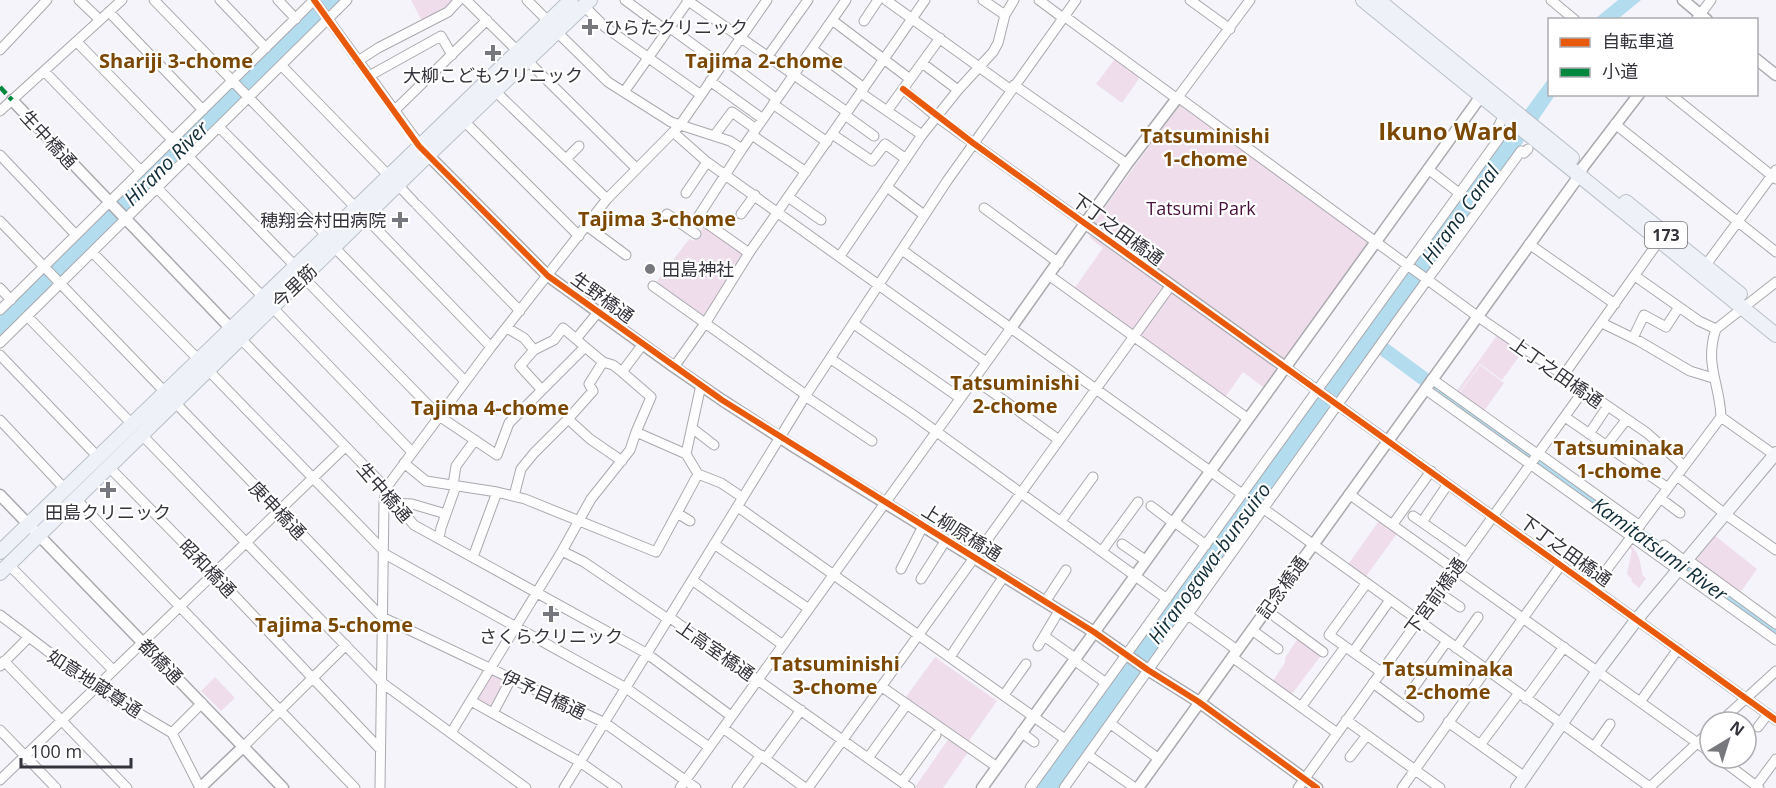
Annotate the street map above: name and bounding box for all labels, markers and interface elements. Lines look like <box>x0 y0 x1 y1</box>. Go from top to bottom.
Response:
place label: ひらたクリニック <box>604 15 748 39</box>
marker: ひらたクリニック <box>581 18 599 36</box>
legend <box>1548 18 1758 96</box>
text: 自転車道 <box>1602 29 1674 53</box>
marker: 大柳こどもクリニック <box>484 44 502 62</box>
district label: Shariji 3-chome <box>99 47 253 74</box>
district label: Tajima 2-chome <box>685 47 843 74</box>
text: 小道 <box>1602 59 1638 83</box>
place label: 大柳こどもクリニック <box>403 63 583 87</box>
street label: 生中橋通 <box>16 104 82 174</box>
water label: Hirano River <box>118 114 215 211</box>
district label: Ikuno Ward <box>1378 114 1518 147</box>
district label: Tatsuminishi 1-chome <box>1140 122 1270 172</box>
water label: Hirano Canal <box>1415 158 1506 269</box>
street label: 下丁之田橋通 <box>1067 188 1169 270</box>
park label: Tatsumi Park <box>1146 196 1256 220</box>
district label: Tajima 3-chome <box>578 205 736 232</box>
place label: 穂翔会村田病院 <box>260 208 386 232</box>
marker: 穂翔会村田病院 <box>391 211 409 229</box>
road number: 173 <box>1645 222 1687 248</box>
place label: 田島神社 <box>662 257 734 281</box>
street label: 今里筋 <box>266 259 322 313</box>
marker: 田島神社 <box>643 262 657 276</box>
street label: 生野橋通 <box>567 266 639 328</box>
street label: 上丁之田橋通 <box>1506 331 1608 413</box>
district label: Tatsuminishi 2-chome <box>950 369 1080 419</box>
district label: Tajima 4-chome <box>411 394 569 421</box>
district label: Tatsuminaka 1-chome <box>1554 434 1684 484</box>
street label: 生中橋通 <box>352 457 418 527</box>
street label: 庚申橋通 <box>244 476 312 544</box>
water label: Hiranogawa-bunsuiro <box>1141 477 1277 649</box>
marker: 田島クリニック <box>99 481 117 499</box>
water label: Kamitatsumi River <box>1587 491 1734 608</box>
street label: 上柳原橋通 <box>917 498 1007 566</box>
place label: 田島クリニック <box>45 500 171 524</box>
street label: 下丁之田橋通 <box>1515 509 1617 591</box>
street label: 昭和橋通 <box>174 534 242 602</box>
street label: 記念橋通 <box>1251 551 1313 623</box>
street label: 下宮前橋通 <box>1399 553 1471 639</box>
marker: さくらクリニック <box>542 605 560 623</box>
district label: Tajima 5-chome <box>255 611 413 638</box>
street label: 上高室橋通 <box>672 614 760 686</box>
place label: さくらクリニック <box>479 624 623 648</box>
street label: 都橋通 <box>134 633 188 689</box>
street label: 如意地蔵尊通 <box>43 644 147 722</box>
district label: Tatsuminishi 3-chome <box>770 650 900 700</box>
district label: Tatsuminaka 2-chome <box>1383 655 1513 705</box>
street label: 伊予目橋通 <box>498 664 590 724</box>
north arrow <box>1698 710 1758 770</box>
text: N <box>1725 716 1749 741</box>
scale bar <box>21 731 130 769</box>
text: 100 m <box>30 739 82 763</box>

